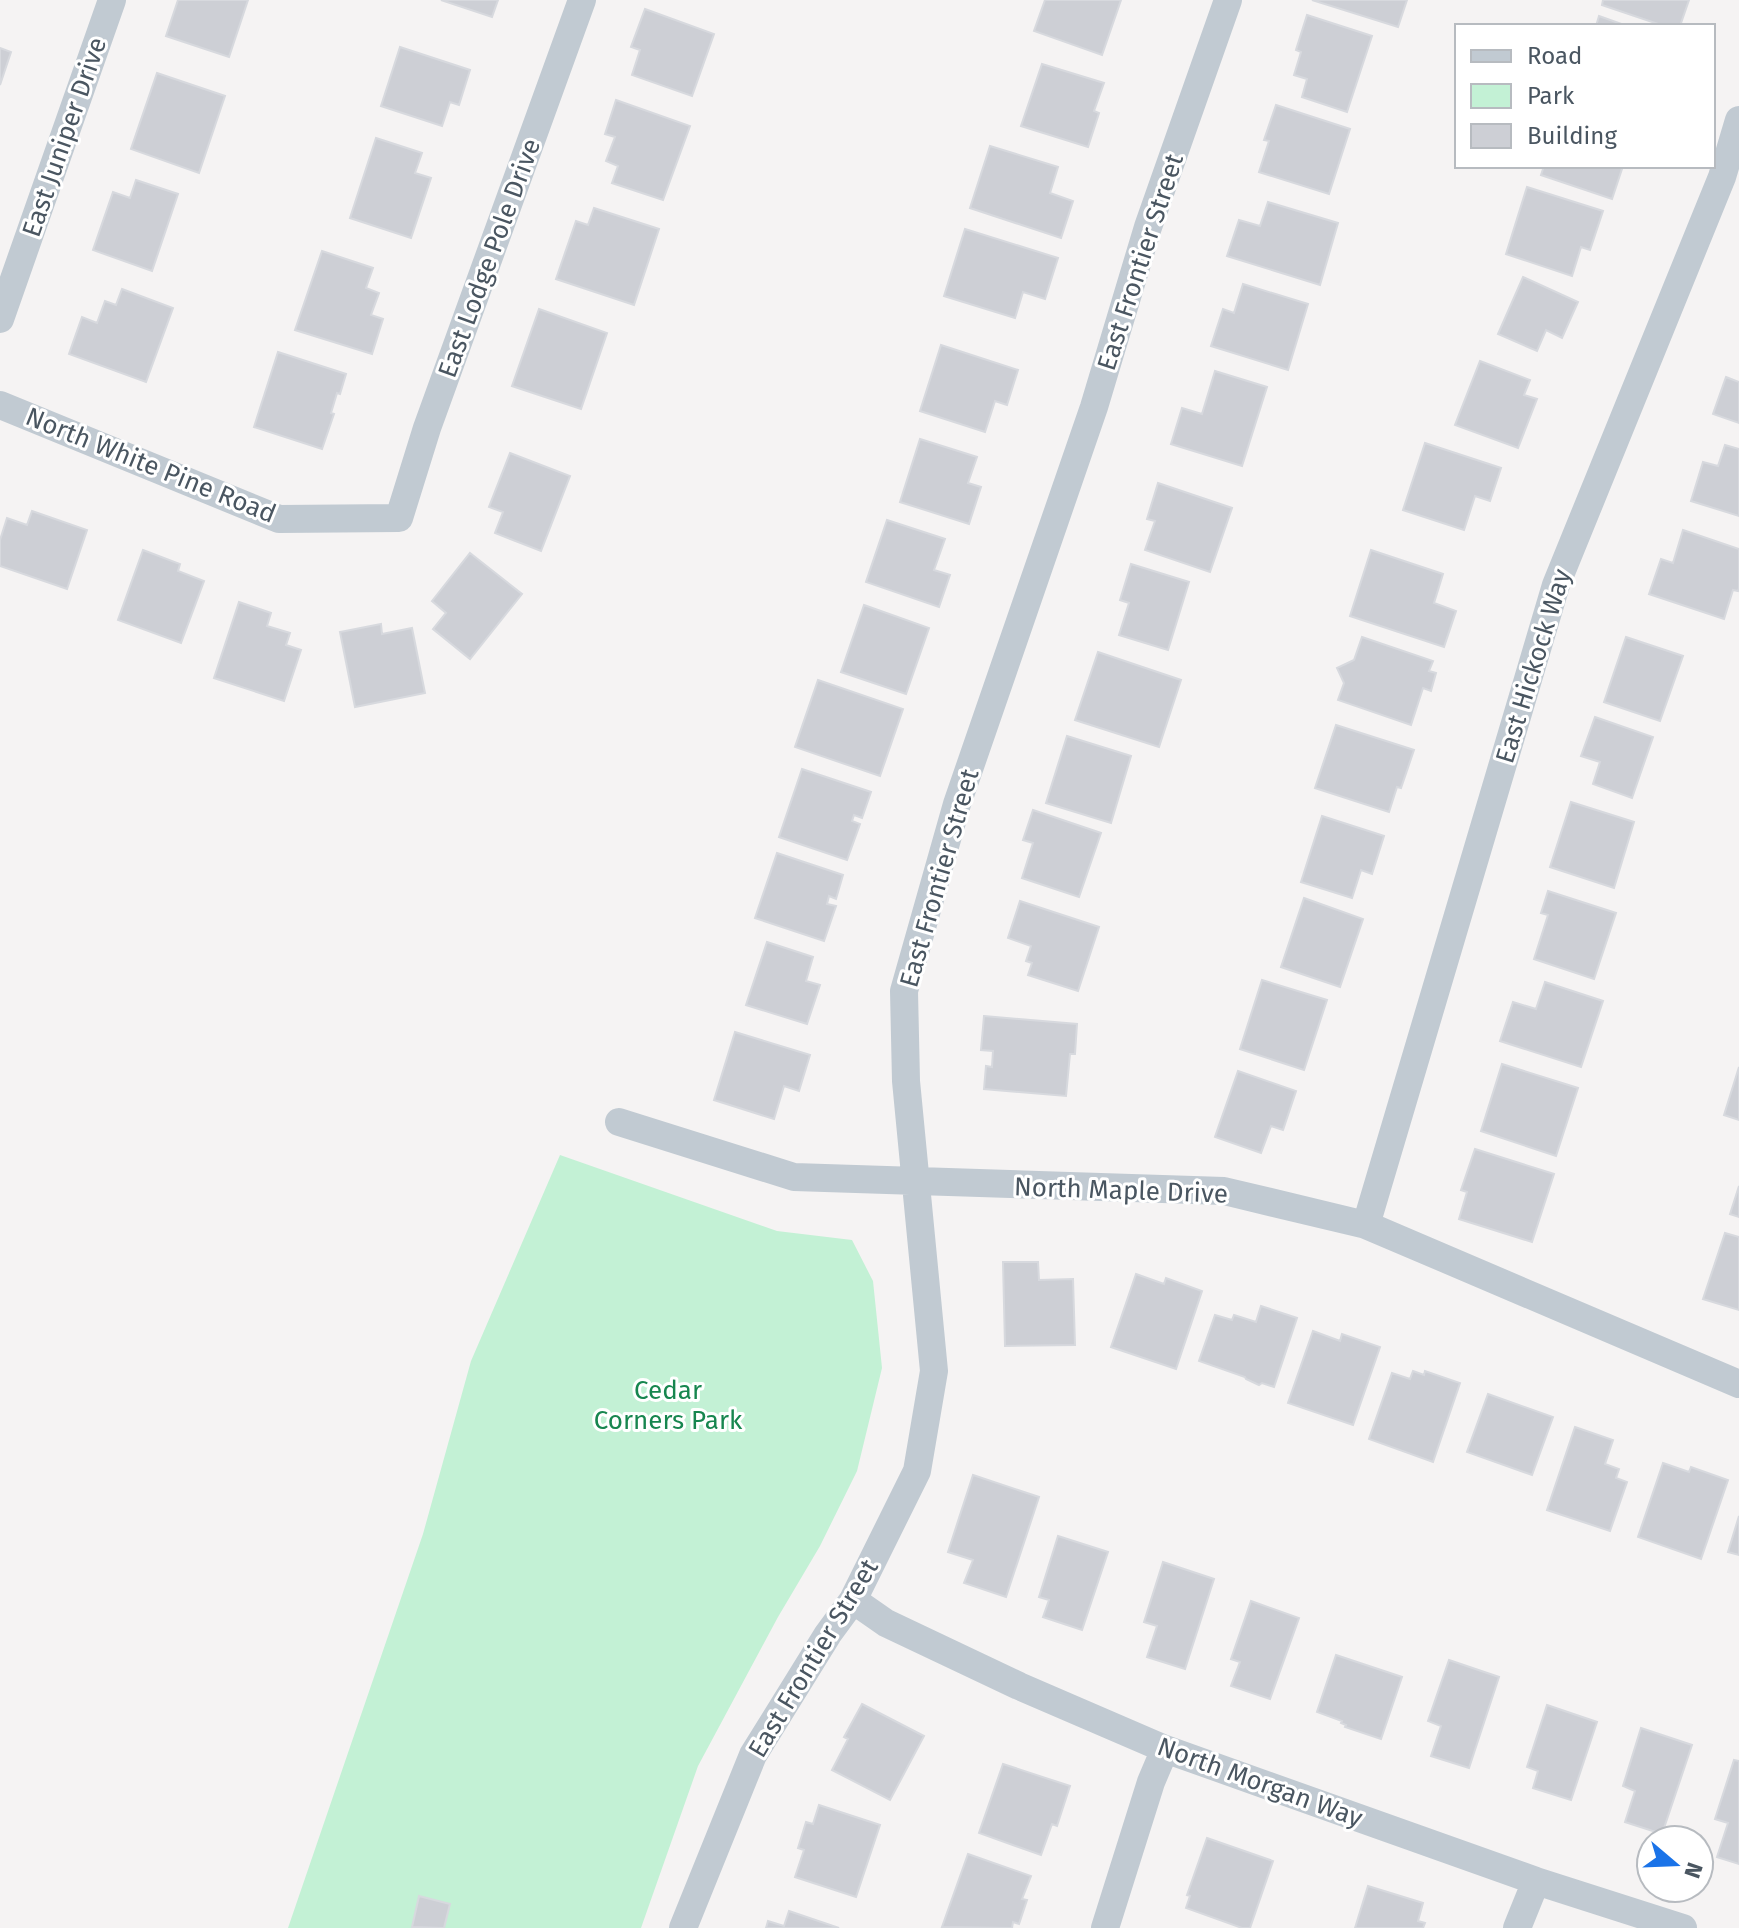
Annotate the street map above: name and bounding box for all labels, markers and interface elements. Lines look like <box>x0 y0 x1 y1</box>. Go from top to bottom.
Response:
legend <box>1455 24 1715 168</box>
street label: East Juniper Drive <box>16 33 113 241</box>
text: Road <box>1527 42 1582 70</box>
text: Park <box>1527 82 1575 110</box>
text: Building <box>1527 122 1617 150</box>
street label: East Lodge Pole Drive <box>432 134 547 382</box>
street label: East Frontier Street <box>1091 149 1190 374</box>
street label: North White Pine Road <box>21 401 281 530</box>
street label: East Hickock Way <box>1489 565 1578 767</box>
street label: East Frontier Street <box>893 765 986 991</box>
street label: North Maple Drive <box>1014 1171 1228 1210</box>
park label: Cedar Corners Park <box>594 1375 743 1436</box>
street label: East Frontier Street <box>742 1553 885 1763</box>
street label: North Morgan Way <box>1153 1731 1367 1834</box>
north arrow <box>1635 1824 1715 1904</box>
text: N <box>1678 1859 1709 1882</box>

